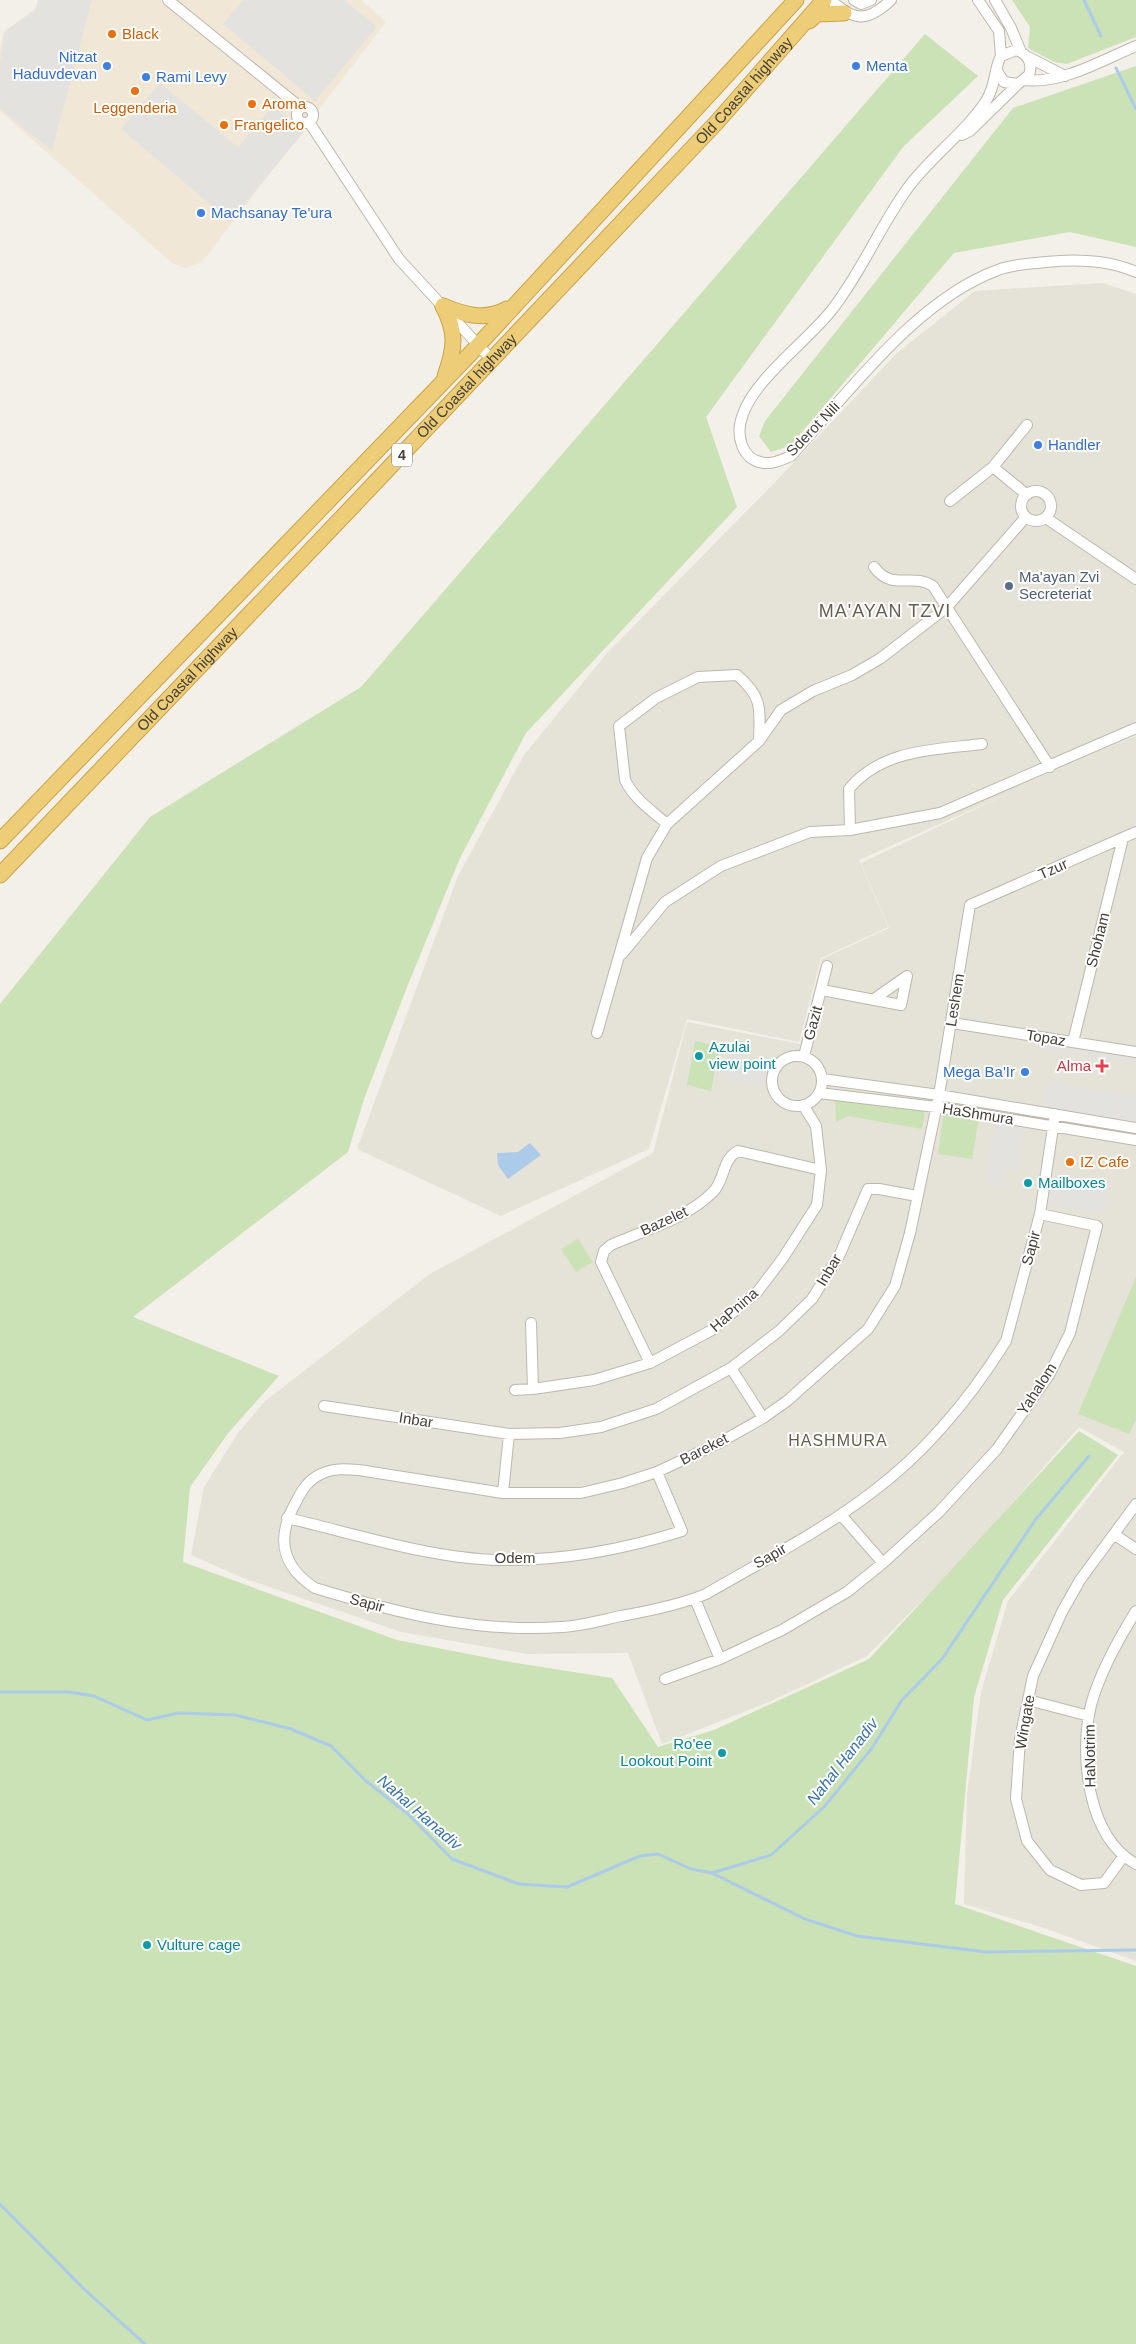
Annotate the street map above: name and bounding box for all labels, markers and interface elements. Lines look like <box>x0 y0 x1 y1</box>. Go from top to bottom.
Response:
place label: Black <box>122 25 159 42</box>
marker: Black <box>106 28 118 40</box>
street label: Old Coastal highway <box>691 33 796 148</box>
place label: Nitzat Haduvdevan <box>13 48 98 82</box>
place label: Menta <box>866 57 908 74</box>
marker: Nitzat Haduvdevan <box>101 60 113 72</box>
marker: Menta <box>850 60 862 72</box>
place label: Rami Levy <box>156 68 227 85</box>
marker: Rami Levy <box>140 71 152 83</box>
marker: Leggenderia <box>129 85 141 97</box>
place label: Aroma <box>262 95 307 112</box>
marker: Aroma <box>246 98 258 110</box>
place label: Leggenderia <box>93 99 177 116</box>
place label: Frangelico <box>234 116 304 133</box>
marker: Frangelico <box>218 119 230 131</box>
place label: Machsanay Te'ura <box>211 204 333 221</box>
marker: Machsanay Te'ura <box>195 207 207 219</box>
street label: Old Coastal highway <box>413 329 520 441</box>
street label: Sderot Nili <box>782 398 843 459</box>
place label: Handler <box>1048 436 1101 453</box>
marker: Handler <box>1032 439 1044 451</box>
road number: 4 <box>392 444 412 466</box>
place label: Ma'ayan Zvi Secreteriat <box>1019 568 1099 602</box>
marker: Ma'ayan Zvi Secreteriat <box>1003 580 1015 592</box>
district label: MA'AYAN TZVI <box>819 601 951 621</box>
street label: Old Coastal highway <box>133 623 241 734</box>
street label: Tzur <box>1036 855 1070 882</box>
street label: Shoham <box>1083 911 1113 969</box>
street label: Leshem <box>942 972 967 1028</box>
street label: Gazit <box>800 1003 825 1042</box>
street label: Topaz <box>1025 1026 1067 1049</box>
place label: Azulai view point <box>709 1038 777 1072</box>
marker: Azulai view point <box>693 1050 705 1062</box>
place label: Alma <box>1057 1057 1092 1074</box>
marker: Alma <box>1095 1059 1109 1073</box>
place label: Mega Ba'Ir <box>943 1063 1015 1080</box>
marker: Mega Ba'Ir <box>1019 1066 1031 1078</box>
street label: HaShmura <box>941 1100 1015 1128</box>
place label: IZ Cafe <box>1080 1153 1129 1170</box>
marker: IZ Cafe <box>1064 1156 1076 1168</box>
place label: Mailboxes <box>1038 1174 1106 1191</box>
marker: Mailboxes <box>1022 1177 1034 1189</box>
street label: Bazelet <box>638 1202 691 1239</box>
street label: Sapir <box>1018 1229 1043 1267</box>
street label: Inbar <box>812 1251 845 1289</box>
street label: HaPnina <box>706 1284 761 1335</box>
street label: Yahalom <box>1014 1360 1060 1418</box>
street label: Inbar <box>398 1408 434 1431</box>
street label: Bareket <box>677 1429 731 1468</box>
district label: HASHMURA <box>788 1432 888 1449</box>
street label: Sapir <box>750 1539 789 1572</box>
street label: Odem <box>495 1549 535 1566</box>
street label: Sapir <box>348 1590 386 1615</box>
street label: Wingate <box>1011 1693 1038 1750</box>
water label: Nahal Hanadiv <box>803 1714 882 1808</box>
street label: HaNotrim <box>1080 1724 1099 1788</box>
place label: Ro'ee Lookout Point <box>620 1735 713 1769</box>
marker: Ro'ee Lookout Point <box>716 1747 728 1759</box>
water label: Nahal Hanadiv <box>374 1772 466 1854</box>
place label: Vulture cage <box>157 1936 241 1953</box>
marker: Vulture cage <box>141 1939 153 1951</box>

